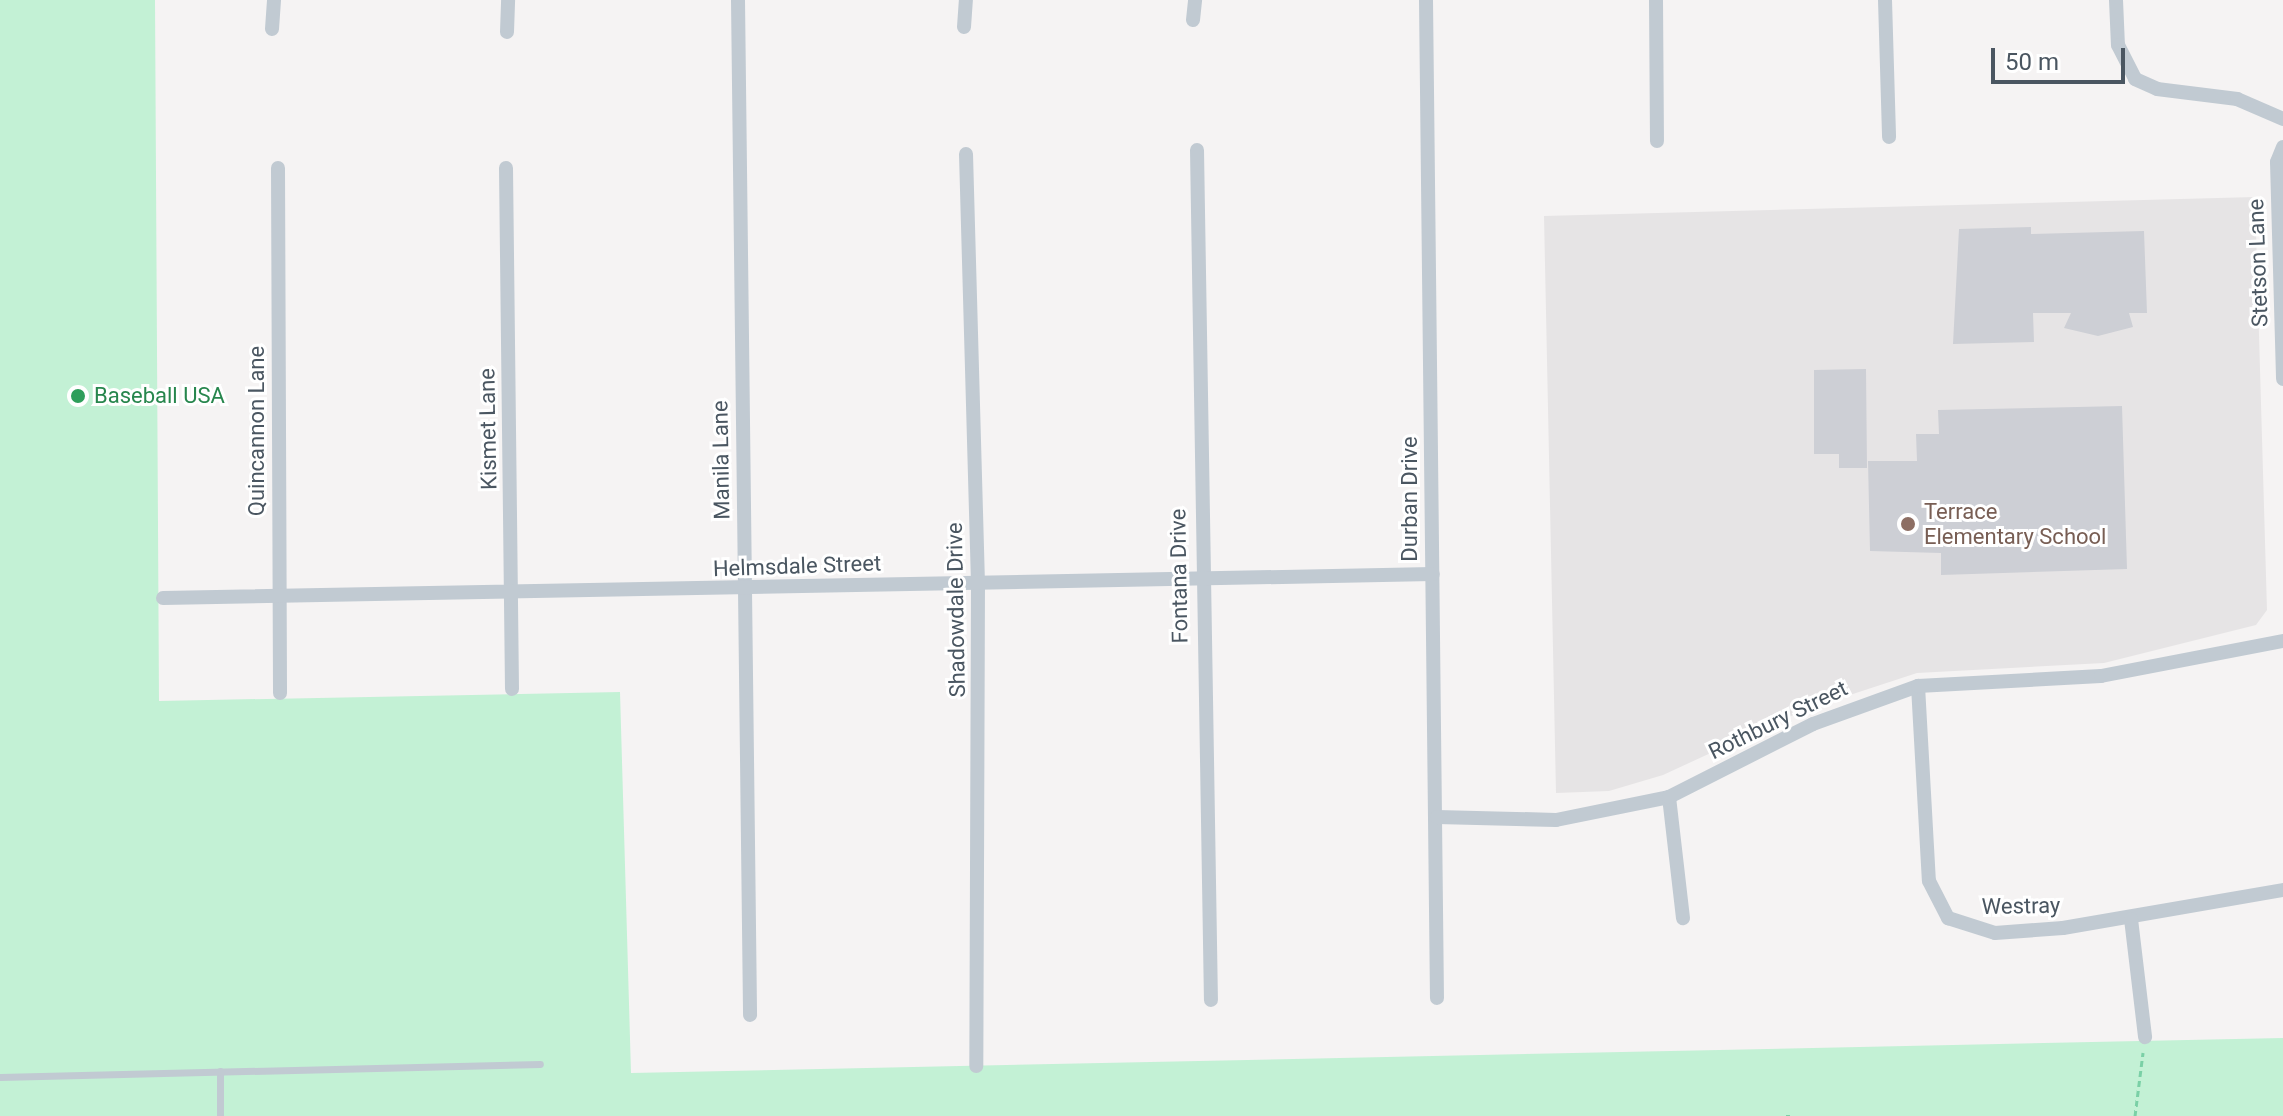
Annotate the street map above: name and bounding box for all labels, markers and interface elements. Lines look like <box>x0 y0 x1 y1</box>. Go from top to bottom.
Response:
scale bar <box>1995 32 2129 82</box>
text: 50 m <box>2005 48 2059 76</box>
street label: Stetson Lane <box>2243 198 2273 328</box>
street label: Quincannon Lane <box>244 346 270 516</box>
street label: Kismet Lane <box>474 368 502 490</box>
place label: Baseball USA <box>94 383 225 409</box>
marker: Baseball USA <box>69 387 87 405</box>
street label: Manila Lane <box>707 400 735 520</box>
street label: Durban Drive <box>1397 436 1423 562</box>
place label: Terrace Elementary School <box>1924 498 2106 550</box>
street label: Fontana Drive <box>1165 508 1193 644</box>
marker: Terrace Elementary School <box>1899 515 1917 533</box>
street label: Shadowdale Drive <box>941 522 971 698</box>
street label: Helmsdale Street <box>712 550 882 582</box>
street label: Rothbury Street <box>1704 675 1852 765</box>
street label: Westray <box>1981 892 2061 920</box>

